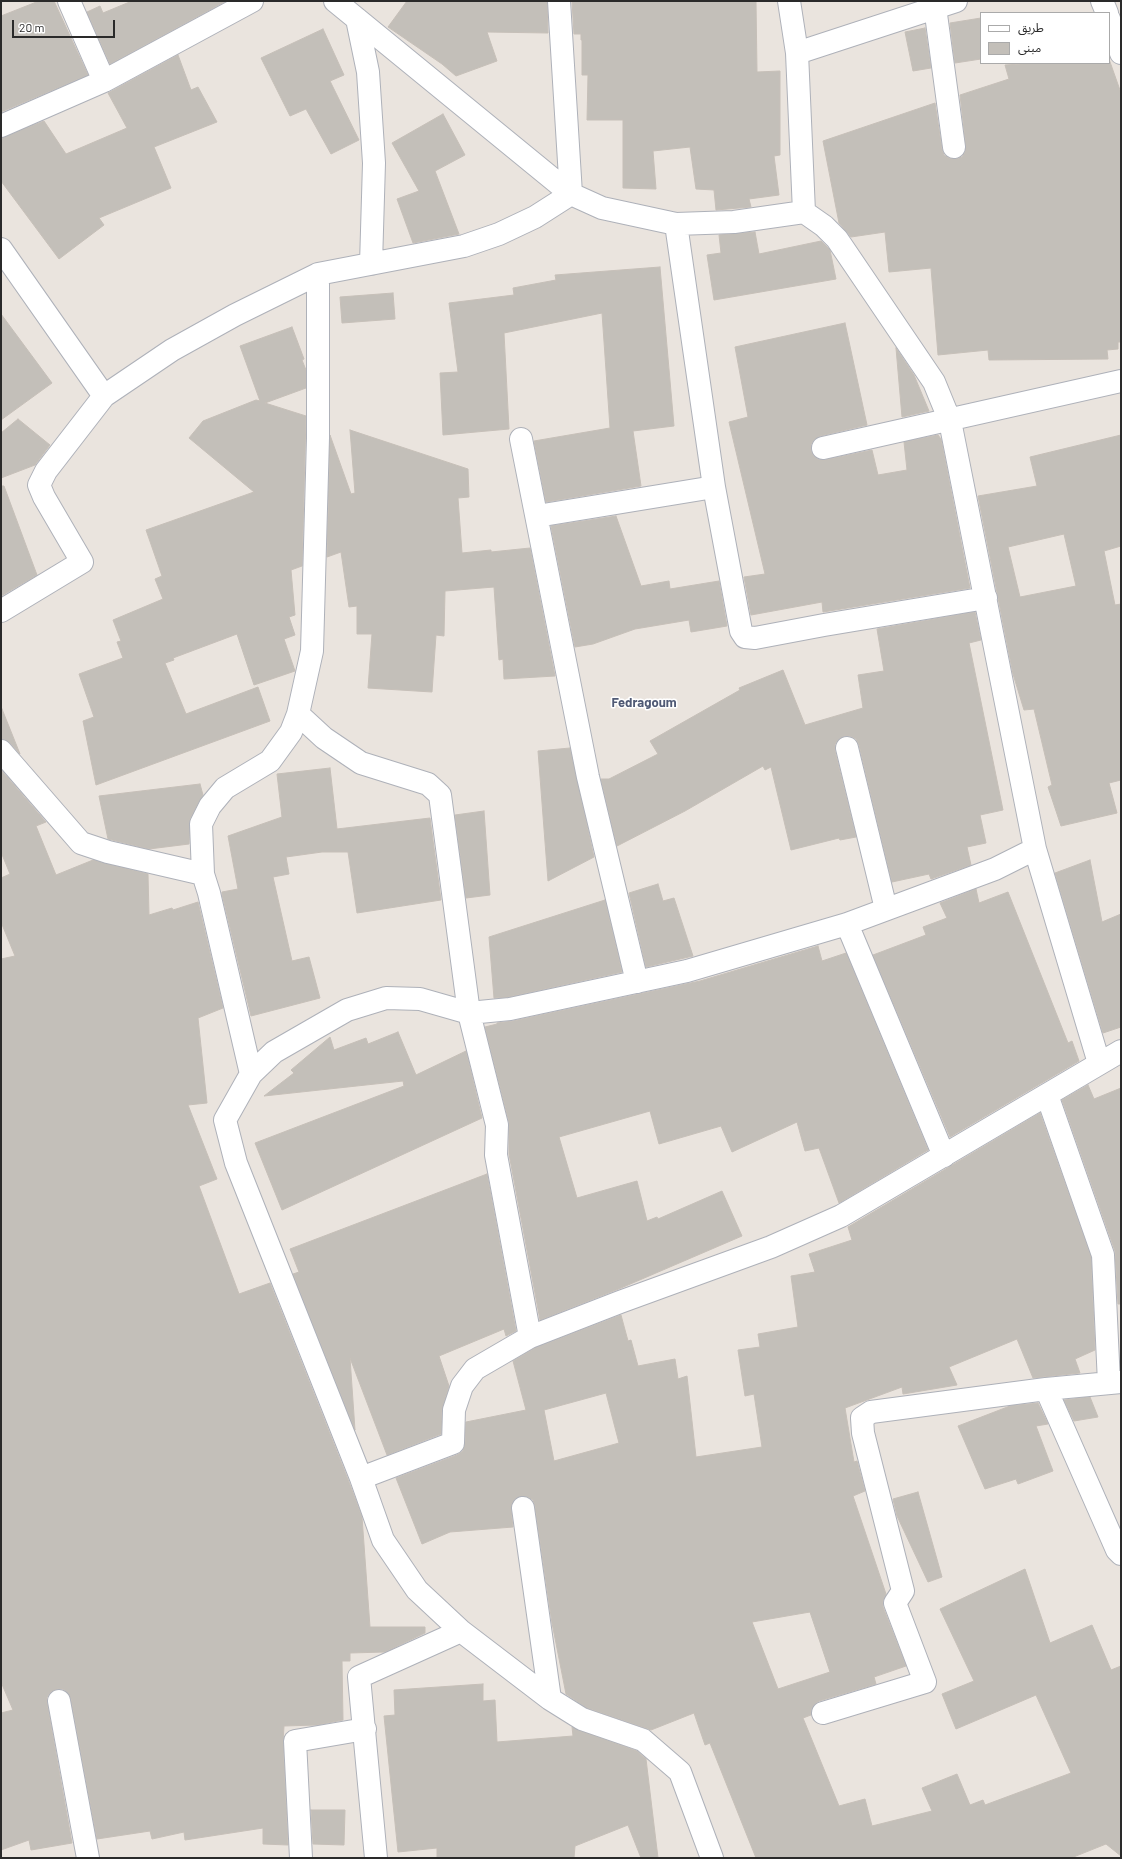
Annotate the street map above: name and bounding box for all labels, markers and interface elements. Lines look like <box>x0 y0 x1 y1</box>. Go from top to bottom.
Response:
scale bar <box>14 12 117 38</box>
legend <box>980 12 1110 64</box>
text: 20 m <box>19 20 45 34</box>
text: طريق <box>1018 20 1044 34</box>
text: مبنى <box>1018 40 1041 54</box>
district label: Fedragoum <box>611 695 677 711</box>

